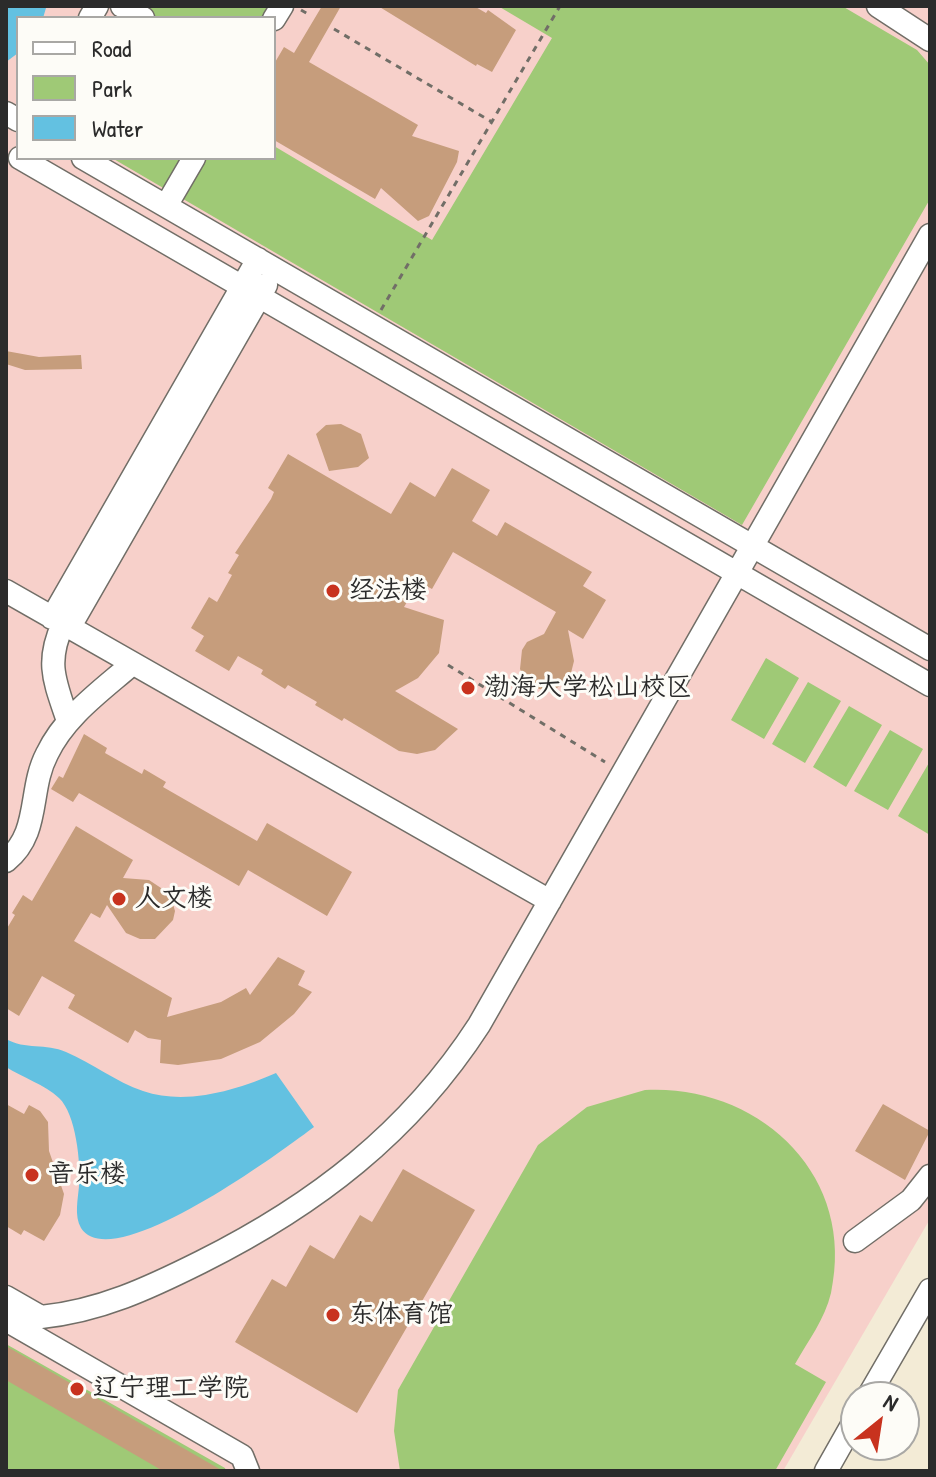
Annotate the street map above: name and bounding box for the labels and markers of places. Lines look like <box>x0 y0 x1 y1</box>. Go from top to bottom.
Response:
place label: 经法楼 <box>349 575 427 607</box>
marker: 经法楼 <box>324 582 342 600</box>
place label: 渤海大学松山校区 <box>484 672 692 704</box>
marker: 渤海大学松山校区 <box>459 679 477 697</box>
place label: 人文楼 <box>135 883 213 915</box>
marker: 人文楼 <box>110 890 128 908</box>
place label: 音乐楼 <box>48 1159 126 1191</box>
marker: 音乐楼 <box>23 1166 41 1184</box>
place label: 东体育馆 <box>349 1299 453 1331</box>
marker: 东体育馆 <box>324 1306 342 1324</box>
place label: 辽宁理工学院 <box>93 1373 249 1405</box>
marker: 辽宁理工学院 <box>68 1380 86 1398</box>

